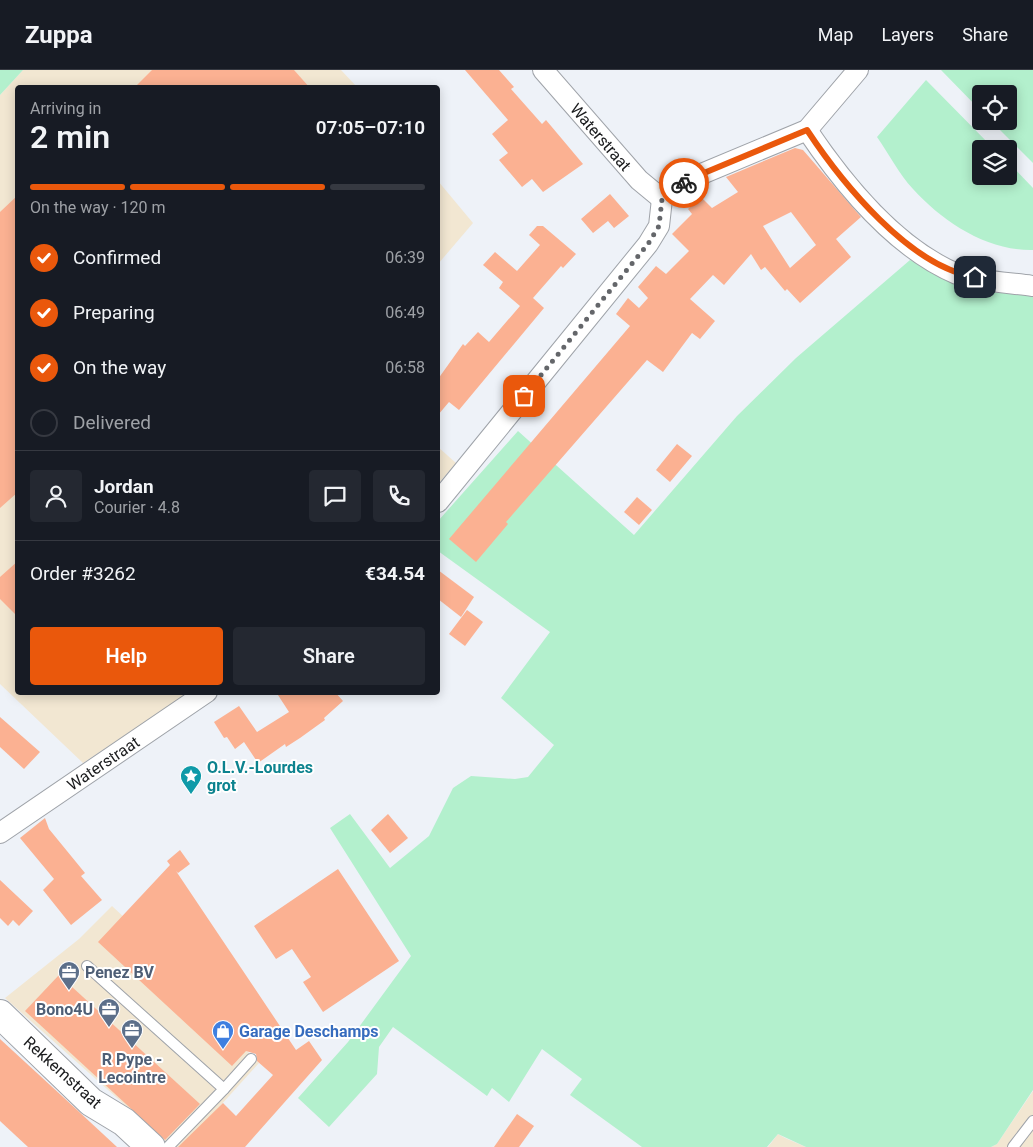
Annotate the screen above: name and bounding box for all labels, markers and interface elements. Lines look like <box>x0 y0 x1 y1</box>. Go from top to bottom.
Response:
text: Zuppa <box>25 21 93 49</box>
text: Map <box>818 24 853 45</box>
text: Layers <box>881 24 934 45</box>
text: Share <box>962 24 1008 45</box>
map controls <box>972 85 1017 185</box>
button: locate <box>972 85 1017 130</box>
text: Arriving in <box>30 99 101 118</box>
street label: Waterstraat <box>566 100 635 175</box>
text: 07:05–07:10 <box>316 116 425 139</box>
text: 2 min <box>30 118 110 156</box>
button: layers <box>972 140 1017 185</box>
courier <box>659 158 709 208</box>
icon: bike <box>670 169 698 197</box>
text: On the way · 120 m <box>30 198 166 217</box>
icon: check <box>30 244 58 272</box>
text: Confirmed <box>73 246 161 269</box>
text: 06:39 <box>385 248 425 267</box>
pin <box>954 256 996 298</box>
icon: home <box>961 263 989 291</box>
icon: check <box>30 299 58 327</box>
text: Preparing <box>73 301 155 324</box>
text: 06:49 <box>385 303 425 322</box>
icon: check <box>30 354 58 382</box>
text: On the way <box>73 356 166 379</box>
text: 06:58 <box>385 358 425 377</box>
pin <box>503 375 545 417</box>
icon: bag <box>510 382 538 410</box>
text: Delivered <box>73 411 151 434</box>
button: person <box>30 470 82 522</box>
button: chat <box>309 470 361 522</box>
button: phone <box>373 470 425 522</box>
text: Jordan <box>94 475 154 498</box>
text: Courier · 4.8 <box>94 498 180 517</box>
text: Order #3262 <box>30 562 136 585</box>
text: €34.54 <box>365 562 425 585</box>
button: Help <box>30 627 223 685</box>
button: Share <box>233 627 425 685</box>
street label: Waterstraat <box>64 732 143 795</box>
place label: O.L.V.-Lourdes grot <box>207 758 313 795</box>
place icon: O.L.V.-Lourdes grot <box>179 764 203 795</box>
office icon: Penez BV <box>57 960 81 991</box>
place label: Penez BV <box>85 963 155 982</box>
office icon: Bono4U <box>97 997 121 1028</box>
place label: Bono4U <box>36 1000 93 1019</box>
office icon: R Pype - Lecointre <box>120 1018 144 1049</box>
shop icon: Garage Deschamps <box>211 1019 235 1050</box>
place label: Garage Deschamps <box>239 1022 379 1041</box>
street label: Rekkemstraat <box>20 1032 106 1112</box>
place label: R Pype - Lecointre <box>98 1050 166 1087</box>

